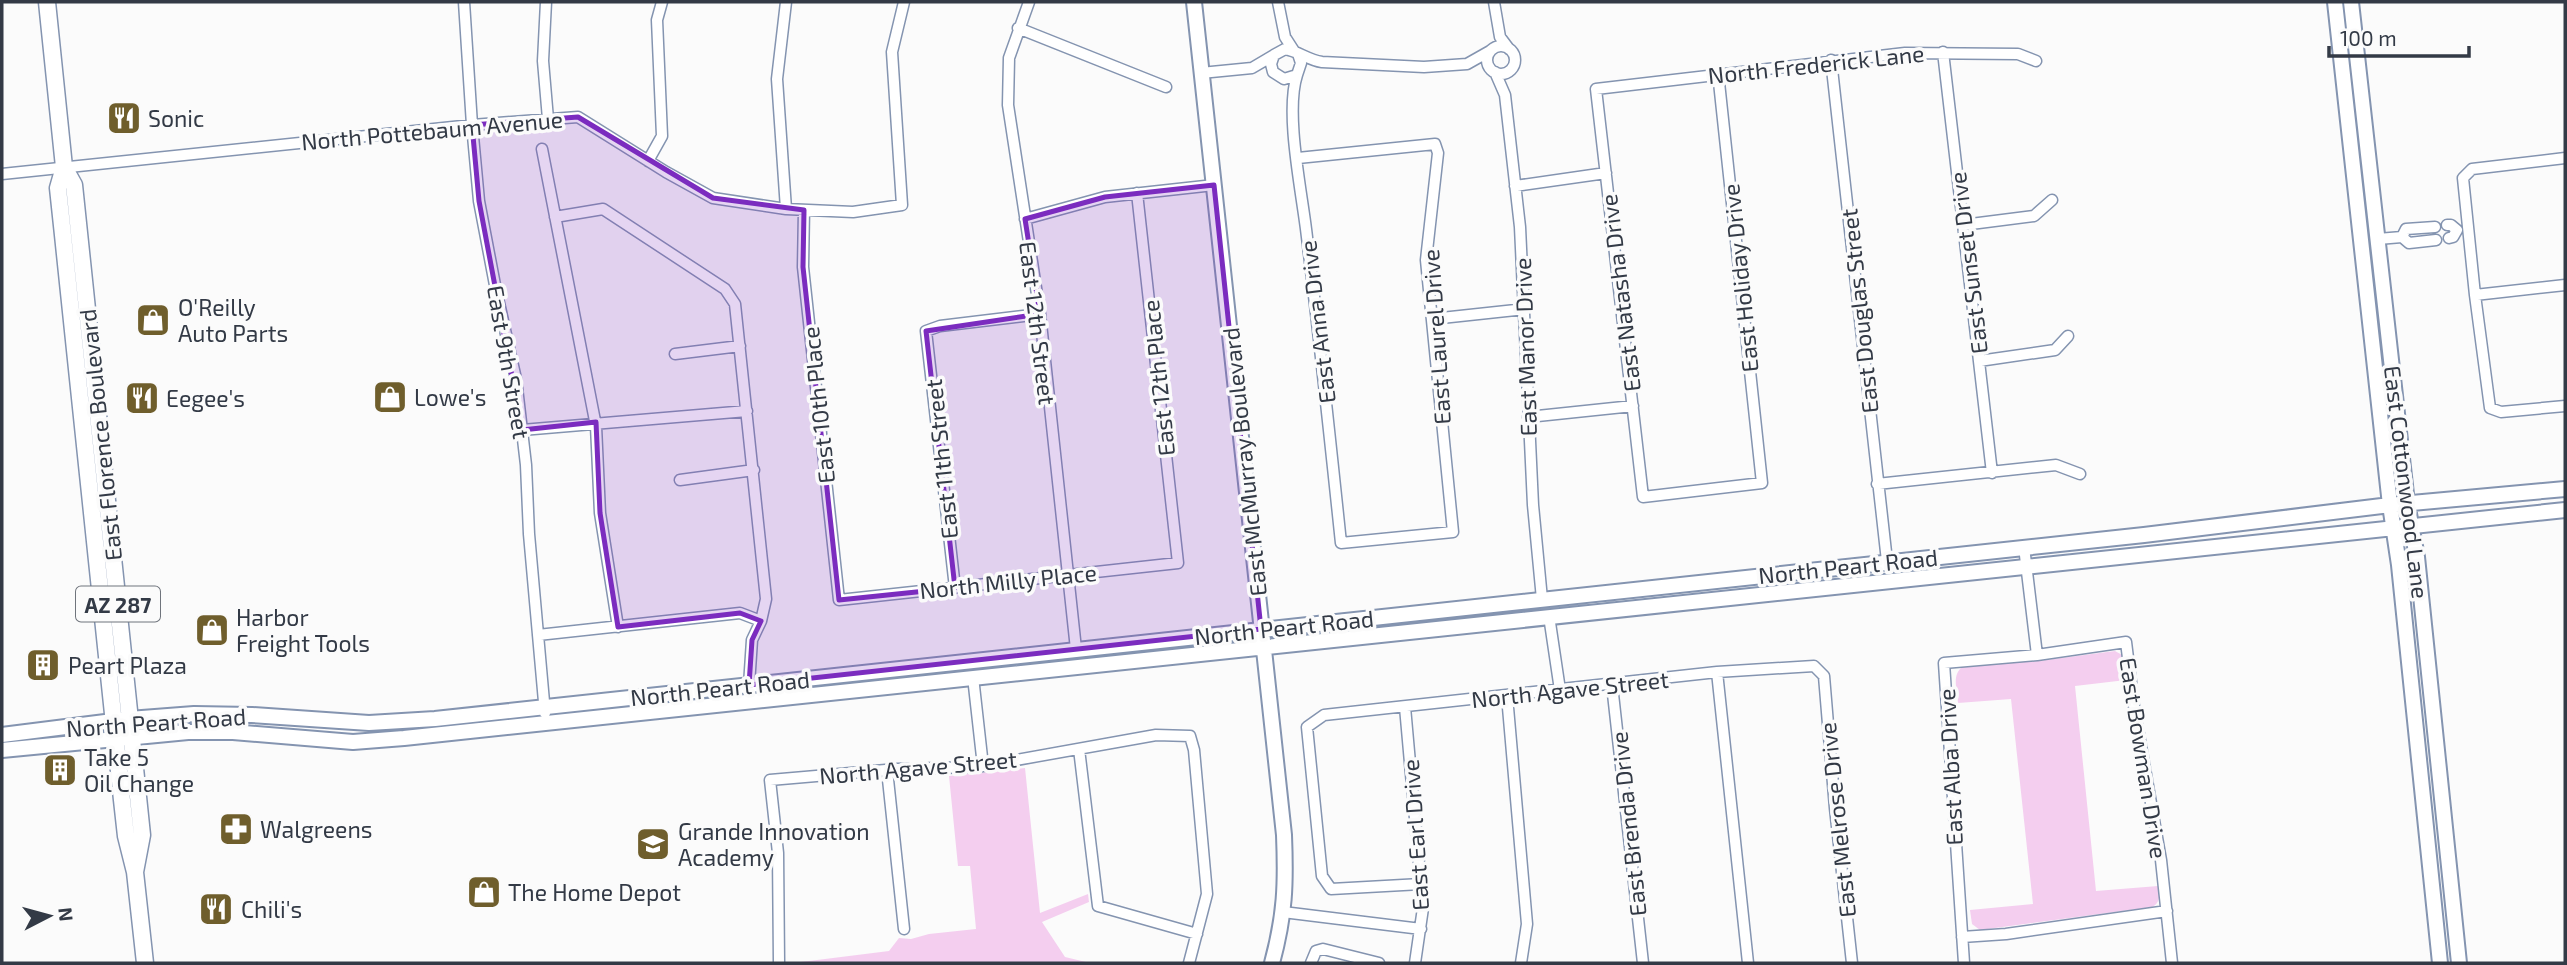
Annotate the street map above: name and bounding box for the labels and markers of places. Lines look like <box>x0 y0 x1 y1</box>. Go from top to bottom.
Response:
restaurant icon: Sonic <box>105 99 143 137</box>
place label: Sonic <box>148 104 204 132</box>
place label: O'Reilly Auto Parts <box>178 293 288 347</box>
shop icon: O'Reilly Auto Parts <box>134 301 172 339</box>
shop icon: Lowe's <box>371 378 409 416</box>
restaurant icon: Eegee's <box>123 379 161 417</box>
place label: Lowe's <box>414 383 486 411</box>
place label: Eegee's <box>166 384 245 412</box>
place label: Harbor Freight Tools <box>236 603 370 657</box>
shop icon: Harbor Freight Tools <box>193 611 231 649</box>
building icon: Peart Plaza <box>24 646 62 684</box>
place label: Peart Plaza <box>68 651 187 679</box>
place label: Take 5 Oil Change <box>84 743 194 797</box>
building icon: Take 5 Oil Change <box>41 751 79 789</box>
pharmacy icon: Walgreens <box>217 810 255 848</box>
place label: Walgreens <box>260 815 373 843</box>
place label: Grande Innovation Academy <box>678 817 870 871</box>
school or university icon: Grande Innovation Academy <box>634 825 672 863</box>
shop icon: The Home Depot <box>465 873 503 911</box>
place label: The Home Depot <box>508 878 681 906</box>
restaurant icon: Chili's <box>197 890 235 928</box>
place label: Chili's <box>241 895 302 923</box>

